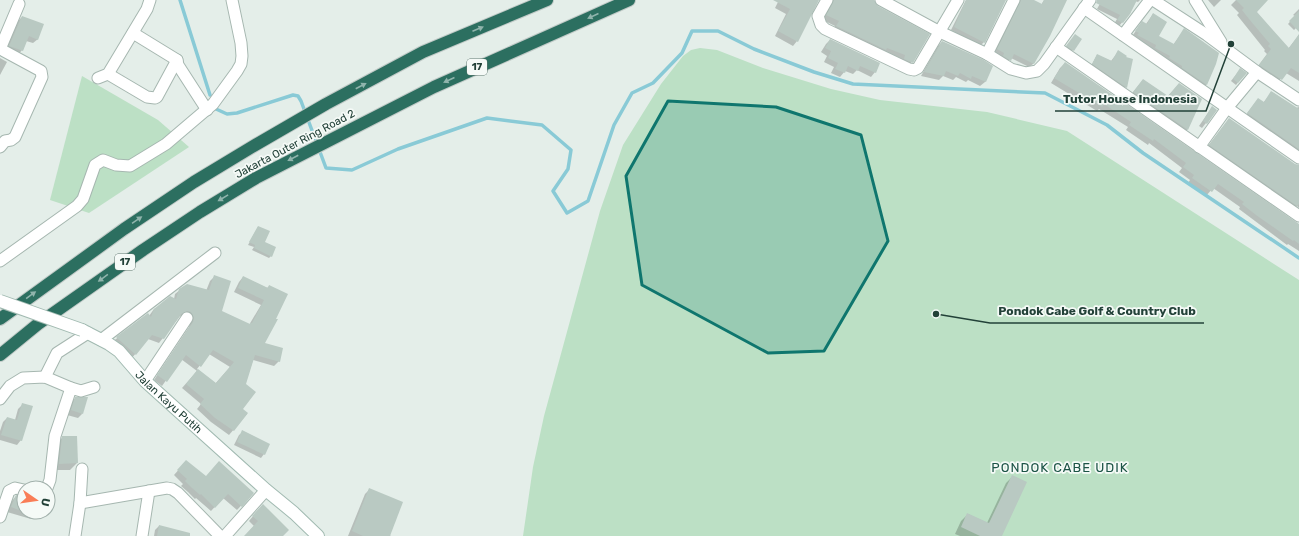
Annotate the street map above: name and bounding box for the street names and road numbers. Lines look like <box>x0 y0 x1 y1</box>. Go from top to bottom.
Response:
road number: 17 <box>467 59 487 75</box>
street label: Jakarta Outer Ring Road 2 <box>233 107 357 181</box>
road number: 17 <box>115 254 135 270</box>
street label: Jalan Kayu Putih <box>133 368 205 436</box>

